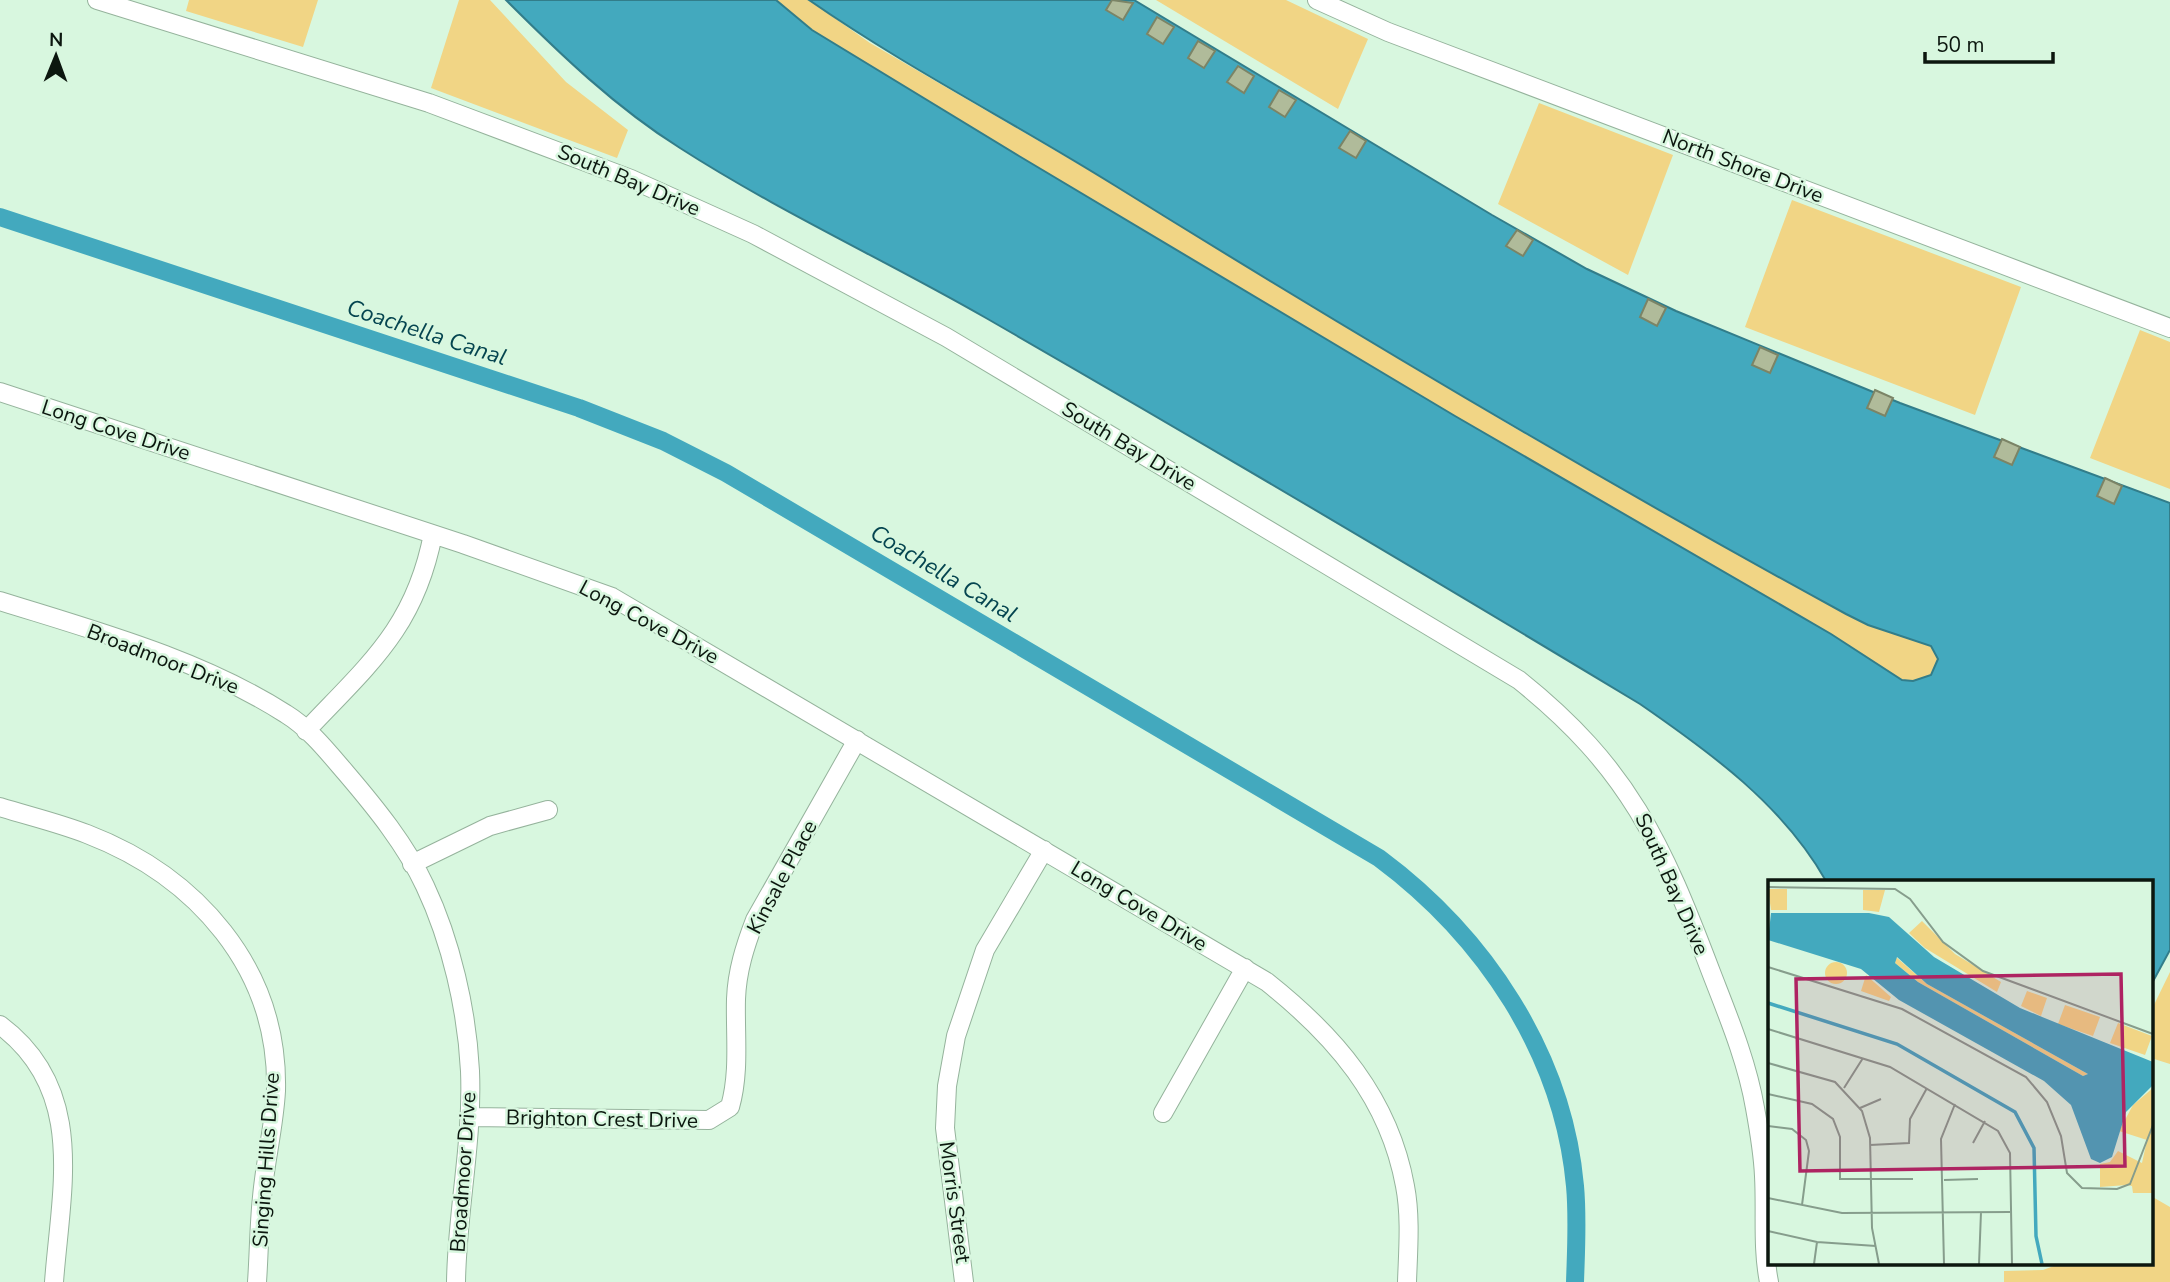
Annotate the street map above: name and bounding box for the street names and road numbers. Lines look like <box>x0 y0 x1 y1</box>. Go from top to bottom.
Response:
street label: North Shore Drive <box>1659 122 1827 210</box>
street label: South Bay Drive <box>553 137 705 223</box>
street label: Long Cove Drive <box>38 393 194 467</box>
street label: South Bay Drive <box>1057 395 1201 497</box>
street label: Long Cove Drive <box>574 573 724 671</box>
street label: Broadmoor Drive <box>83 617 243 701</box>
street label: South Bay Drive <box>1628 809 1716 959</box>
street label: Kinsale Place <box>740 815 824 939</box>
street label: Long Cove Drive <box>1066 854 1212 958</box>
street label: Singing Hills Drive <box>246 1072 286 1248</box>
street label: Broadmoor Drive <box>443 1091 483 1253</box>
street label: Brighton Crest Drive <box>506 1103 698 1135</box>
street label: Morris Street <box>933 1139 977 1265</box>

